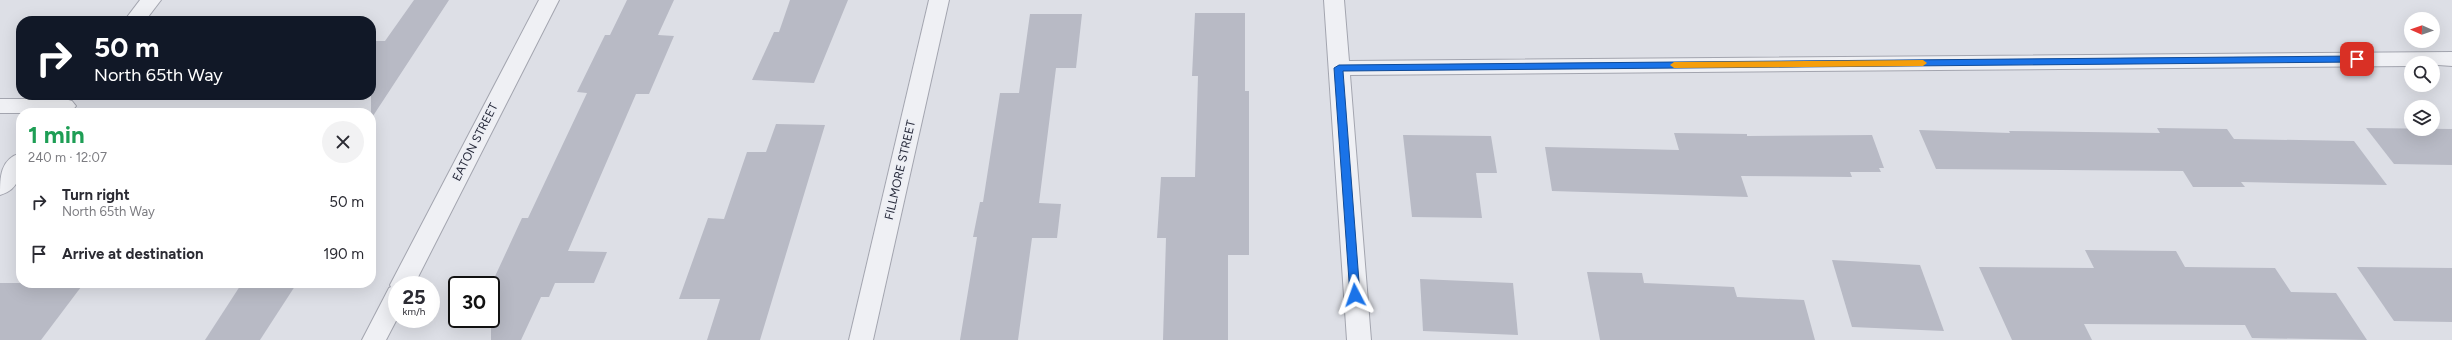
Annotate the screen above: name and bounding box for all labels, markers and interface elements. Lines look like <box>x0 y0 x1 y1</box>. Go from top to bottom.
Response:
north arrow <box>2404 12 2440 48</box>
map controls <box>2404 12 2440 136</box>
text: 50 m <box>94 30 160 64</box>
icon: right <box>28 32 80 84</box>
pin <box>2340 42 2374 76</box>
icon: arrive <box>2346 48 2368 70</box>
button: search <box>2404 56 2440 92</box>
text: North 65th Way <box>94 64 223 86</box>
street label: EATON STREET <box>449 100 501 183</box>
button: layers <box>2404 100 2440 136</box>
street label: FILLMORE STREET <box>882 119 918 221</box>
text: 1 min <box>28 120 85 149</box>
button: close <box>322 121 364 163</box>
text: 240 m · 12:07 <box>28 150 107 165</box>
text: Turn right <box>62 186 130 204</box>
icon: right <box>28 191 50 213</box>
text: 50 m <box>329 193 364 211</box>
text: North 65th Way <box>62 204 155 219</box>
icon: arrive <box>28 243 50 265</box>
text: Arrive at destination <box>62 245 203 263</box>
text: 190 m <box>323 245 364 263</box>
position arrow <box>1334 274 1376 316</box>
speed limit sign: 30 <box>448 276 500 328</box>
text: 25 <box>402 285 426 309</box>
text: km/h <box>403 305 425 318</box>

